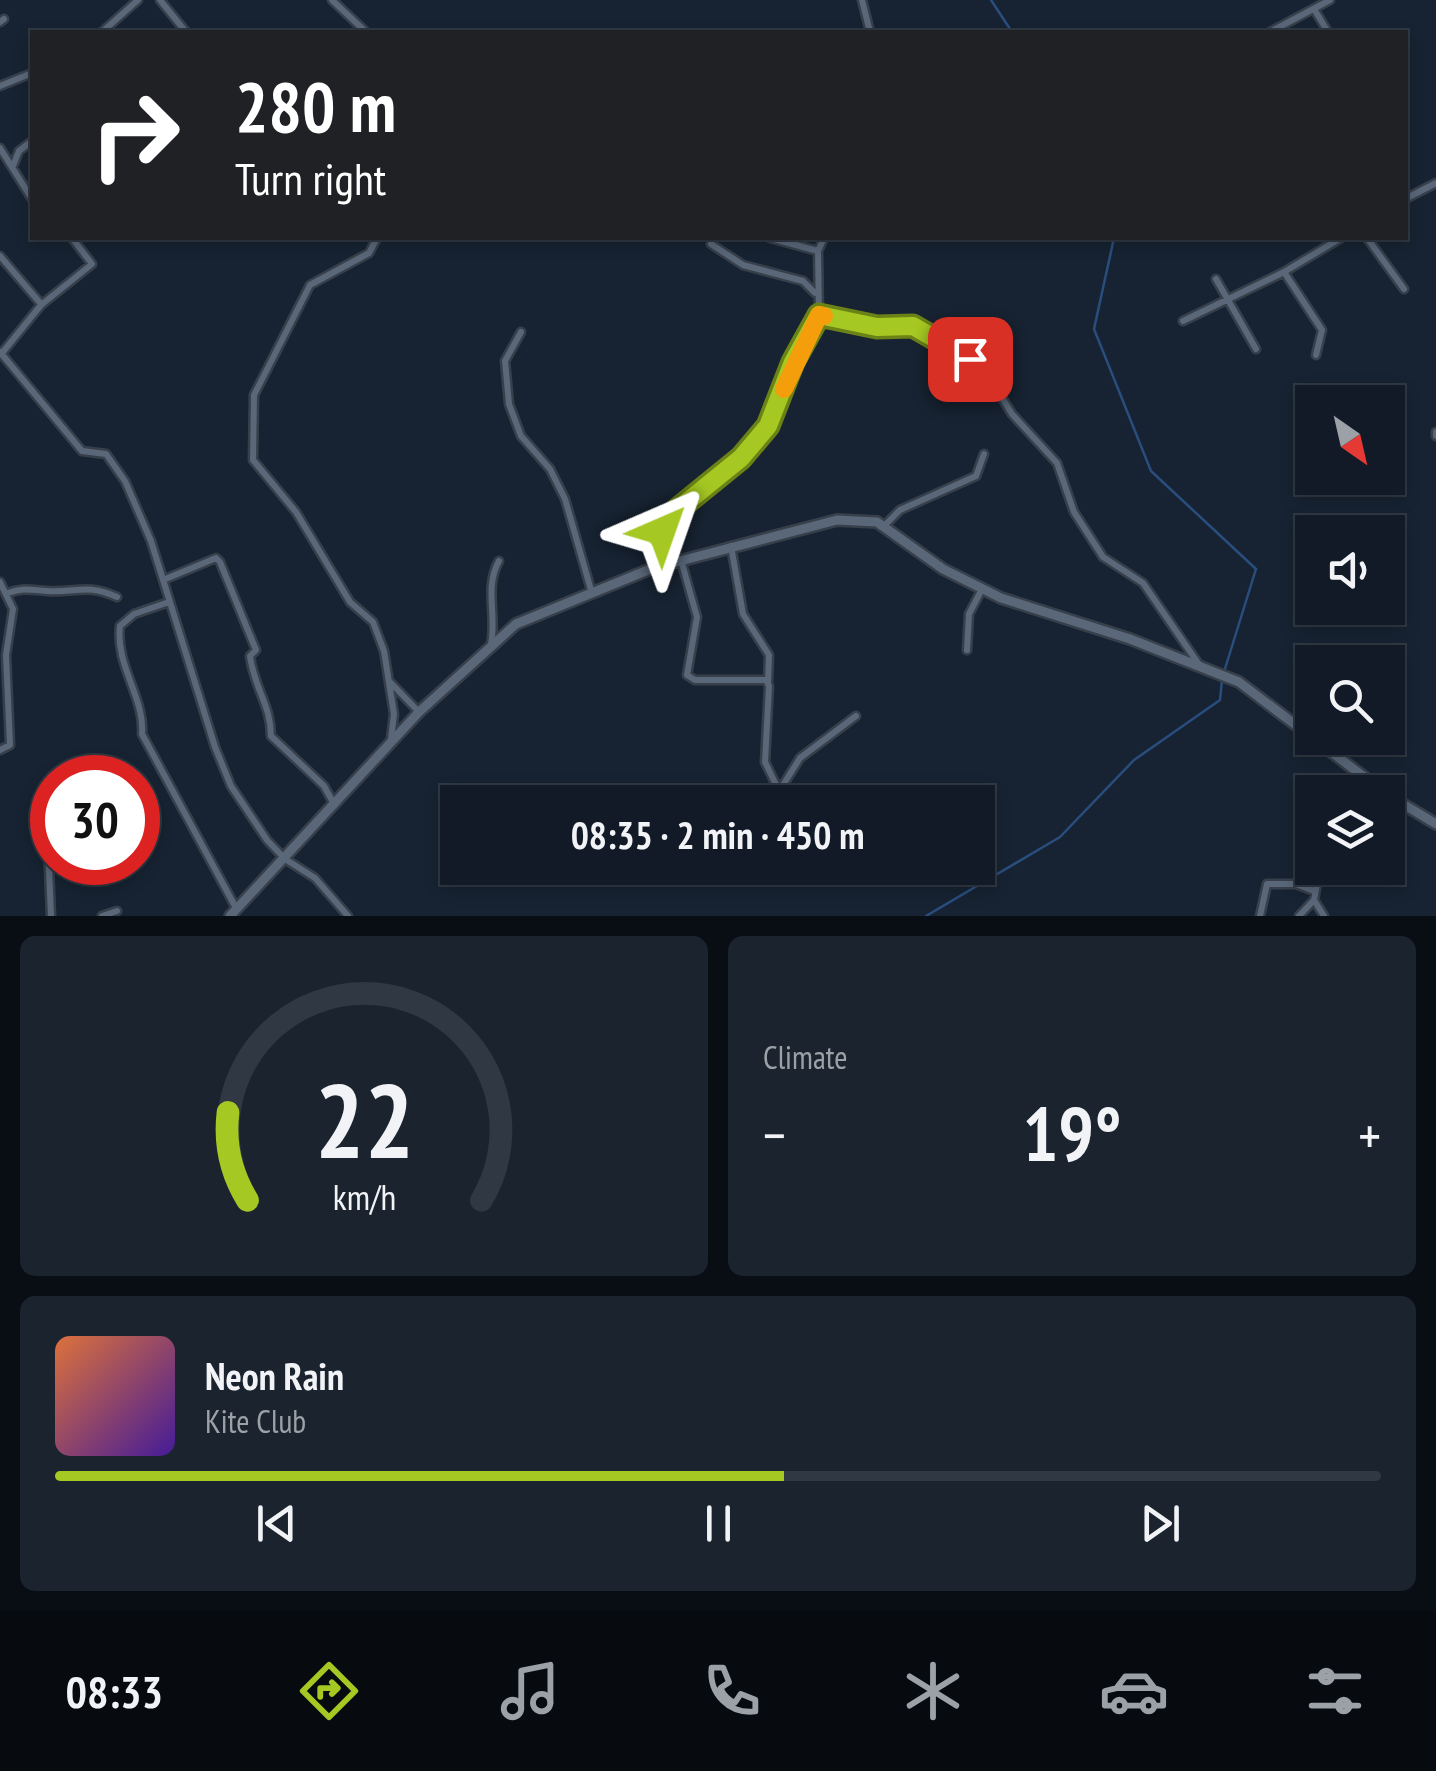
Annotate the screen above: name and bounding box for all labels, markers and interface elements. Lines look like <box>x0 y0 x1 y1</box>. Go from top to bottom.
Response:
text: 280 m <box>235 61 396 151</box>
icon: right <box>70 70 200 200</box>
text: Turn right <box>235 149 386 207</box>
pin <box>928 317 1013 402</box>
icon: arrive <box>943 332 998 387</box>
north arrow <box>1295 385 1405 495</box>
map controls <box>1295 385 1405 885</box>
position arrow <box>610 479 714 583</box>
button: sound <box>1295 515 1405 625</box>
button: search <box>1295 645 1405 755</box>
speed limit sign: 30 <box>30 755 160 885</box>
button: layers <box>1295 775 1405 885</box>
text: 08:35 · 2 min · 450 m <box>571 810 864 859</box>
text: Climate <box>763 1036 847 1078</box>
text: 22 <box>314 1052 414 1187</box>
text: 19° <box>1022 1085 1122 1182</box>
text: − <box>763 1099 786 1170</box>
text: + <box>1358 1099 1381 1170</box>
text: km/h <box>332 1174 396 1220</box>
text: Neon Rain <box>205 1351 344 1400</box>
text: Kite Club <box>205 1400 306 1442</box>
icon: previous <box>249 1496 304 1551</box>
icon: pause <box>691 1496 746 1551</box>
icon: next <box>1133 1496 1188 1551</box>
icon: directions <box>294 1656 364 1726</box>
icon: music <box>495 1656 565 1726</box>
icon: phone <box>697 1656 767 1726</box>
icon: climate <box>898 1656 968 1726</box>
icon: car <box>1099 1656 1169 1726</box>
icon: filters <box>1300 1656 1370 1726</box>
text: 08:33 <box>66 1662 163 1720</box>

